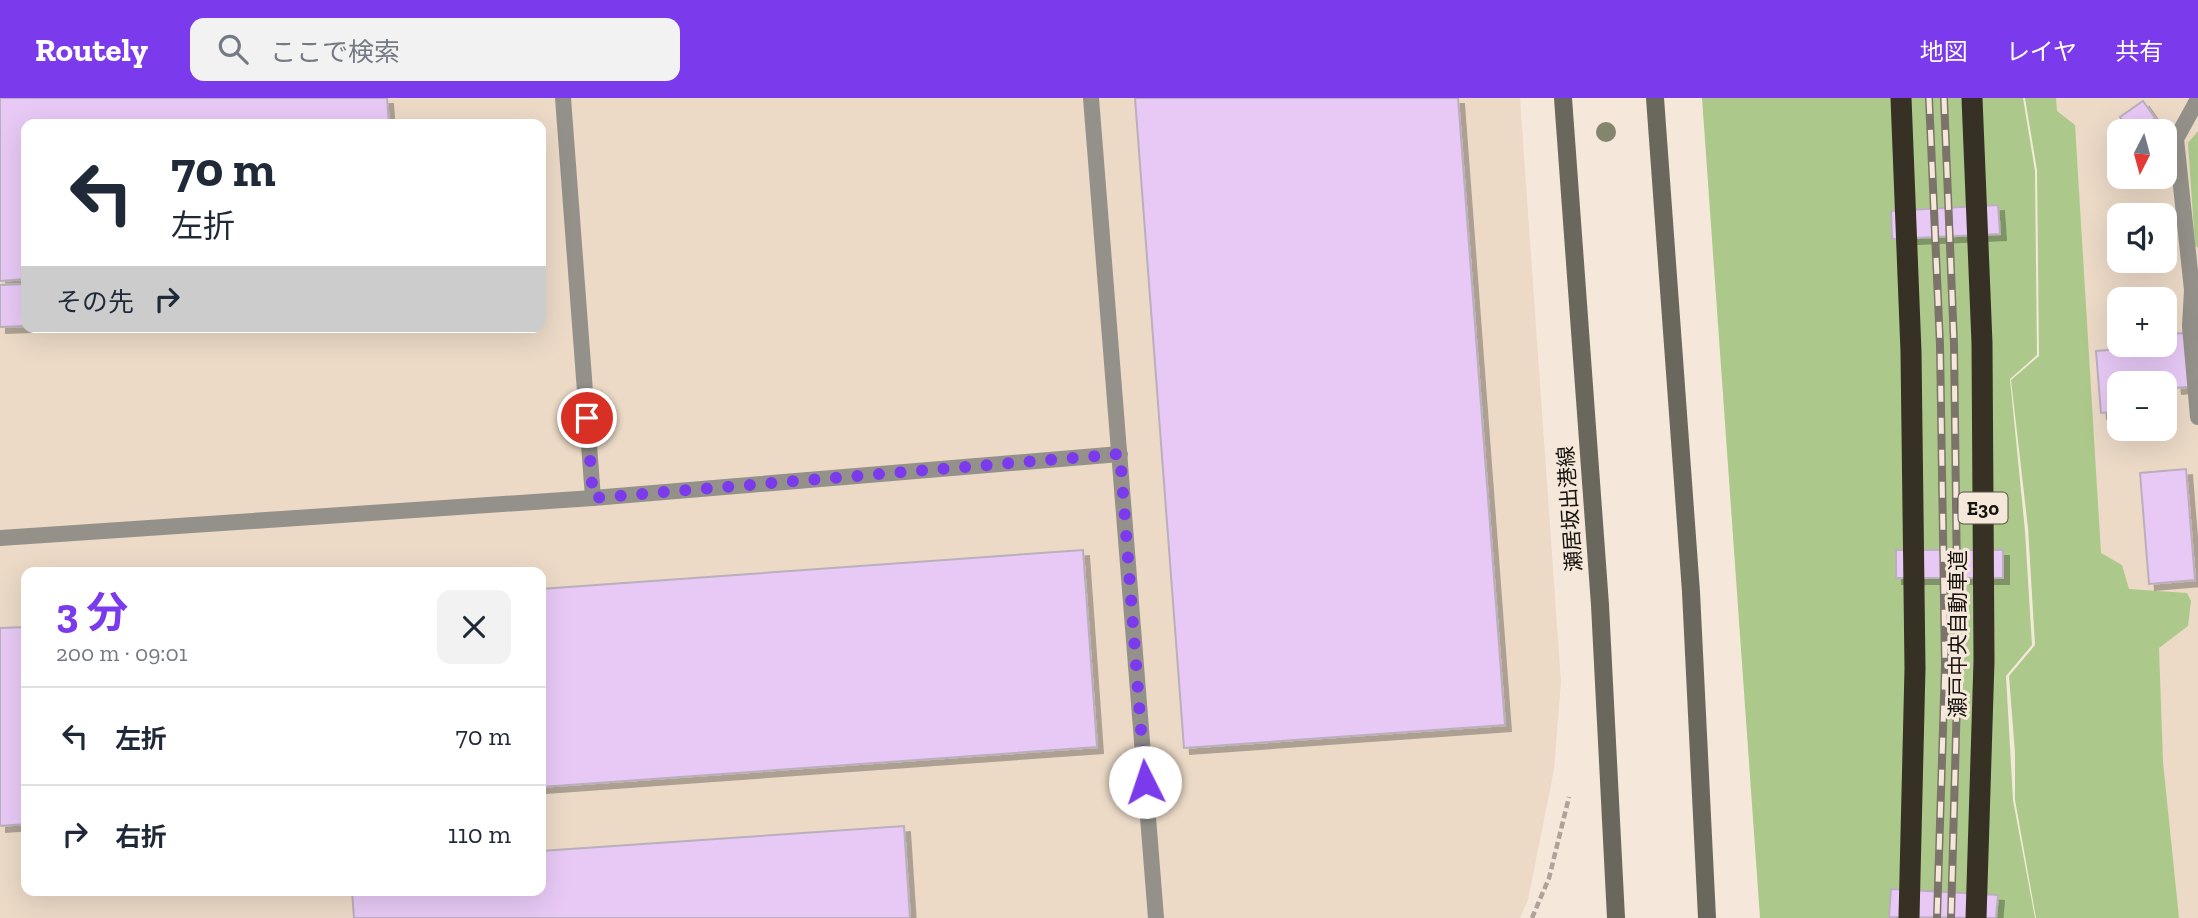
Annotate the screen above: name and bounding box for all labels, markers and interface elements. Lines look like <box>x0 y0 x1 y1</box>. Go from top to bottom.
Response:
search box <box>190 18 680 81</box>
text: Routely <box>35 30 148 69</box>
icon: search <box>214 30 252 68</box>
text: ここで検索 <box>270 36 400 68</box>
text: 地図 <box>1920 37 1968 66</box>
text: レイヤ <box>2006 37 2077 66</box>
text: 共有 <box>2115 37 2163 66</box>
north arrow <box>2107 119 2177 189</box>
map controls <box>2107 119 2177 441</box>
text: 70 m <box>171 140 276 199</box>
icon: left <box>56 147 147 238</box>
button: sound <box>2107 203 2177 273</box>
text: 左折 <box>171 207 235 245</box>
icon: right <box>148 280 186 318</box>
text: その先 <box>56 286 134 318</box>
button: + <box>2107 287 2177 357</box>
button: − <box>2107 371 2177 441</box>
pin <box>557 388 617 448</box>
icon: arrive <box>568 399 606 437</box>
street label: 瀬居坂出港線 <box>1553 445 1586 573</box>
road number: E30 <box>1958 492 2008 524</box>
street label: 瀬戸中央自動車道 <box>1945 550 1970 718</box>
text: 3 分 <box>56 587 128 638</box>
button: close <box>437 590 511 664</box>
text: 200 m · 09:01 <box>56 639 188 667</box>
icon: left <box>56 717 94 755</box>
text: 70 m <box>455 720 511 752</box>
text: 左折 <box>115 723 167 755</box>
position arrow <box>1108 745 1182 819</box>
icon: right <box>56 815 94 853</box>
text: 110 m <box>448 818 511 850</box>
text: 右折 <box>115 821 167 853</box>

